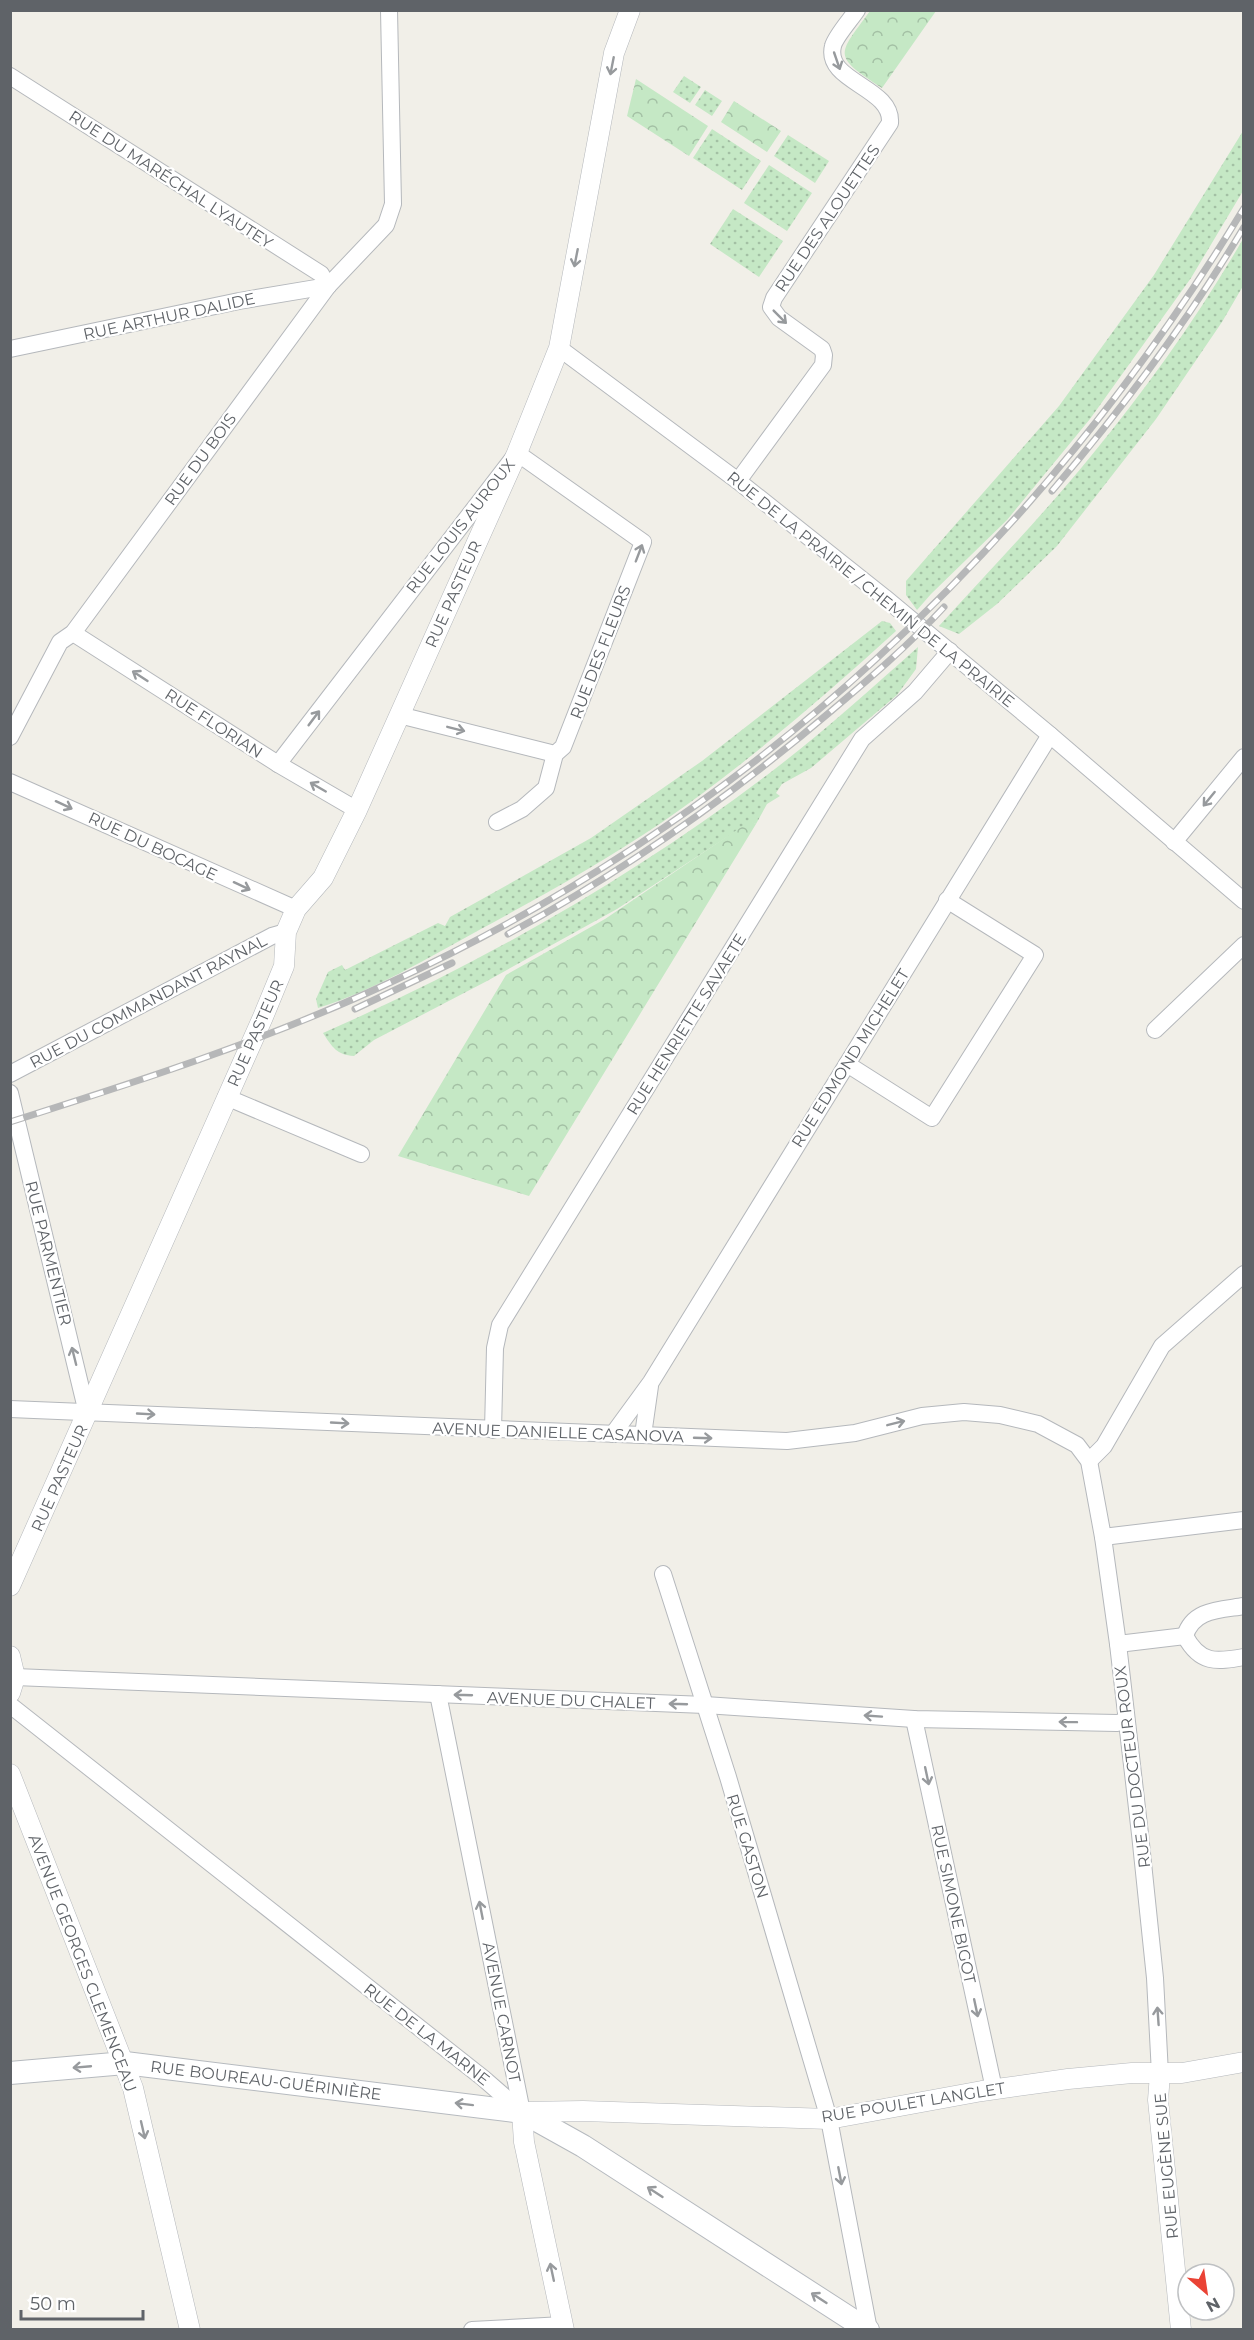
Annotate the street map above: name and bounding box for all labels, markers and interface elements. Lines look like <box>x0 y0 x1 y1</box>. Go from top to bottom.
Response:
one-way arrow <box>832 51 843 70</box>
one-way arrow <box>606 55 617 75</box>
street label: RUE DU MARÉCHAL LYAUTEY <box>65 106 277 253</box>
street label: RUE DES ALOUETTES <box>771 141 884 296</box>
one-way arrow <box>570 247 581 267</box>
street label: RUE ARTHUR DALIDE <box>81 289 257 344</box>
one-way arrow <box>773 310 788 325</box>
street label: RUE DU BOIS <box>161 409 240 509</box>
street label: RUE LOUIS AUROUX <box>402 455 519 597</box>
street label: RUE DE LA PRAIRIE / CHEMIN DE LA PRAIRIE <box>723 467 1018 711</box>
street label: RUE PASTEUR <box>421 538 486 651</box>
one-way arrow <box>634 544 645 563</box>
street label: RUE DES FLEURS <box>566 583 635 722</box>
one-way arrow <box>133 670 149 682</box>
street label: RUE FLORIAN <box>161 685 266 762</box>
one-way arrow <box>307 710 320 726</box>
one-way arrow <box>446 724 465 736</box>
one-way arrow <box>309 781 327 792</box>
one-way arrow <box>1203 791 1216 807</box>
one-way arrow <box>55 800 73 811</box>
street label: RUE DU BOCAGE <box>85 808 220 885</box>
one-way arrow <box>232 880 250 892</box>
street label: RUE DU COMMANDANT RAYNAL <box>27 930 270 1072</box>
street label: RUE HENRIETTE SAVAETE <box>623 930 750 1118</box>
street label: RUE EDMOND MICHELET <box>788 965 914 1151</box>
street label: RUE PASTEUR <box>223 977 288 1090</box>
street label: RUE PARMENTIER <box>21 1179 76 1327</box>
one-way arrow <box>67 1347 79 1366</box>
one-way arrow <box>135 1408 155 1419</box>
one-way arrow <box>887 1416 906 1428</box>
one-way arrow <box>330 1418 350 1429</box>
street label: AVENUE DANIELLE CASANOVA <box>432 1419 685 1446</box>
street label: RUE PASTEUR <box>27 1422 92 1535</box>
one-way arrow <box>693 1432 713 1443</box>
street label: RUE DU DOCTEUR ROUX <box>1111 1664 1154 1869</box>
street label: AVENUE DU CHALET <box>487 1688 656 1713</box>
one-way arrow <box>453 1690 473 1701</box>
one-way arrow <box>669 1698 689 1710</box>
one-way arrow <box>863 1711 883 1722</box>
one-way arrow <box>1058 1716 1078 1727</box>
one-way arrow <box>922 1766 933 1786</box>
street label: RUE GASTON <box>723 1792 772 1901</box>
street label: RUE SIMONE BIGOT <box>927 1823 980 1986</box>
street label: AVENUE GEORGES CLEMENCEAU <box>24 1832 141 2095</box>
one-way arrow <box>475 1901 486 1920</box>
street label: AVENUE CARNOT <box>479 1940 525 2085</box>
street label: RUE DE LA MARNE <box>360 1979 493 2089</box>
one-way arrow <box>971 1998 983 2017</box>
one-way arrow <box>1152 2006 1163 2026</box>
street label: RUE BOUREAU-GUÉRINIÈRE <box>149 2057 383 2104</box>
one-way arrow <box>73 2062 93 2073</box>
street label: RUE POULET LANGLET <box>820 2078 1007 2126</box>
street label: RUE EUGÈNE SUE <box>1151 2092 1182 2240</box>
one-way arrow <box>454 2098 474 2109</box>
one-way arrow <box>138 2120 150 2139</box>
one-way arrow <box>835 2166 846 2185</box>
one-way arrow <box>647 2186 664 2198</box>
north arrow <box>1176 2262 1236 2322</box>
one-way arrow <box>545 2263 557 2282</box>
scale bar <box>21 2283 142 2321</box>
one-way arrow <box>810 2291 827 2304</box>
text: 50 m <box>30 2293 76 2315</box>
text: N <box>1203 2293 1223 2316</box>

